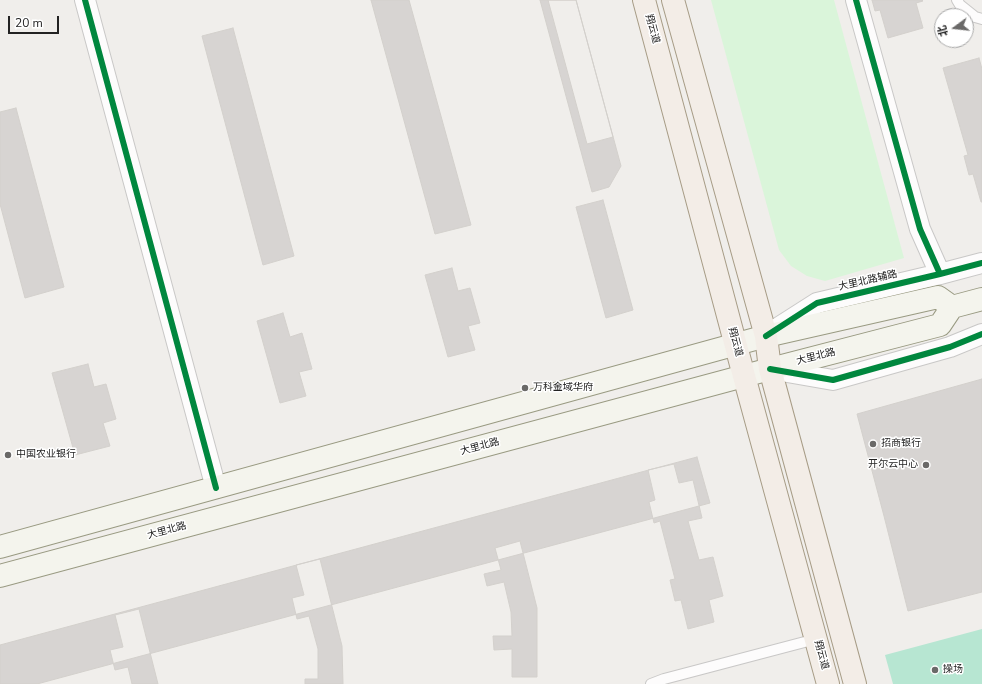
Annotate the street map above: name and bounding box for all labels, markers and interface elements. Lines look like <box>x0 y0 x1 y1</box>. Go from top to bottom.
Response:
scale bar <box>10 8 61 34</box>
north arrow <box>934 8 974 48</box>
street label: 翔云道 <box>642 13 662 45</box>
text: 20 m <box>15 15 43 31</box>
text: 北 <box>934 24 952 38</box>
street label: 大里北路辅路 <box>837 268 899 294</box>
street label: 翔云道 <box>725 326 745 358</box>
street label: 大里北路 <box>795 346 837 368</box>
place label: 万科金域华府 <box>533 382 593 394</box>
marker: 万科金域华府 <box>520 383 530 393</box>
street label: 大里北路 <box>459 436 501 458</box>
place label: 招商银行 <box>881 438 921 450</box>
marker: 招商银行 <box>868 439 878 449</box>
place label: 中国农业银行 <box>16 449 76 461</box>
marker: 中国农业银行 <box>3 450 13 460</box>
place label: 开尔云中心 <box>868 459 918 471</box>
marker: 开尔云中心 <box>921 460 931 470</box>
street label: 大里北路 <box>146 520 188 542</box>
street label: 翔云道 <box>811 639 831 671</box>
place label: 操场 <box>943 664 963 676</box>
marker: 操场 <box>930 665 940 675</box>

